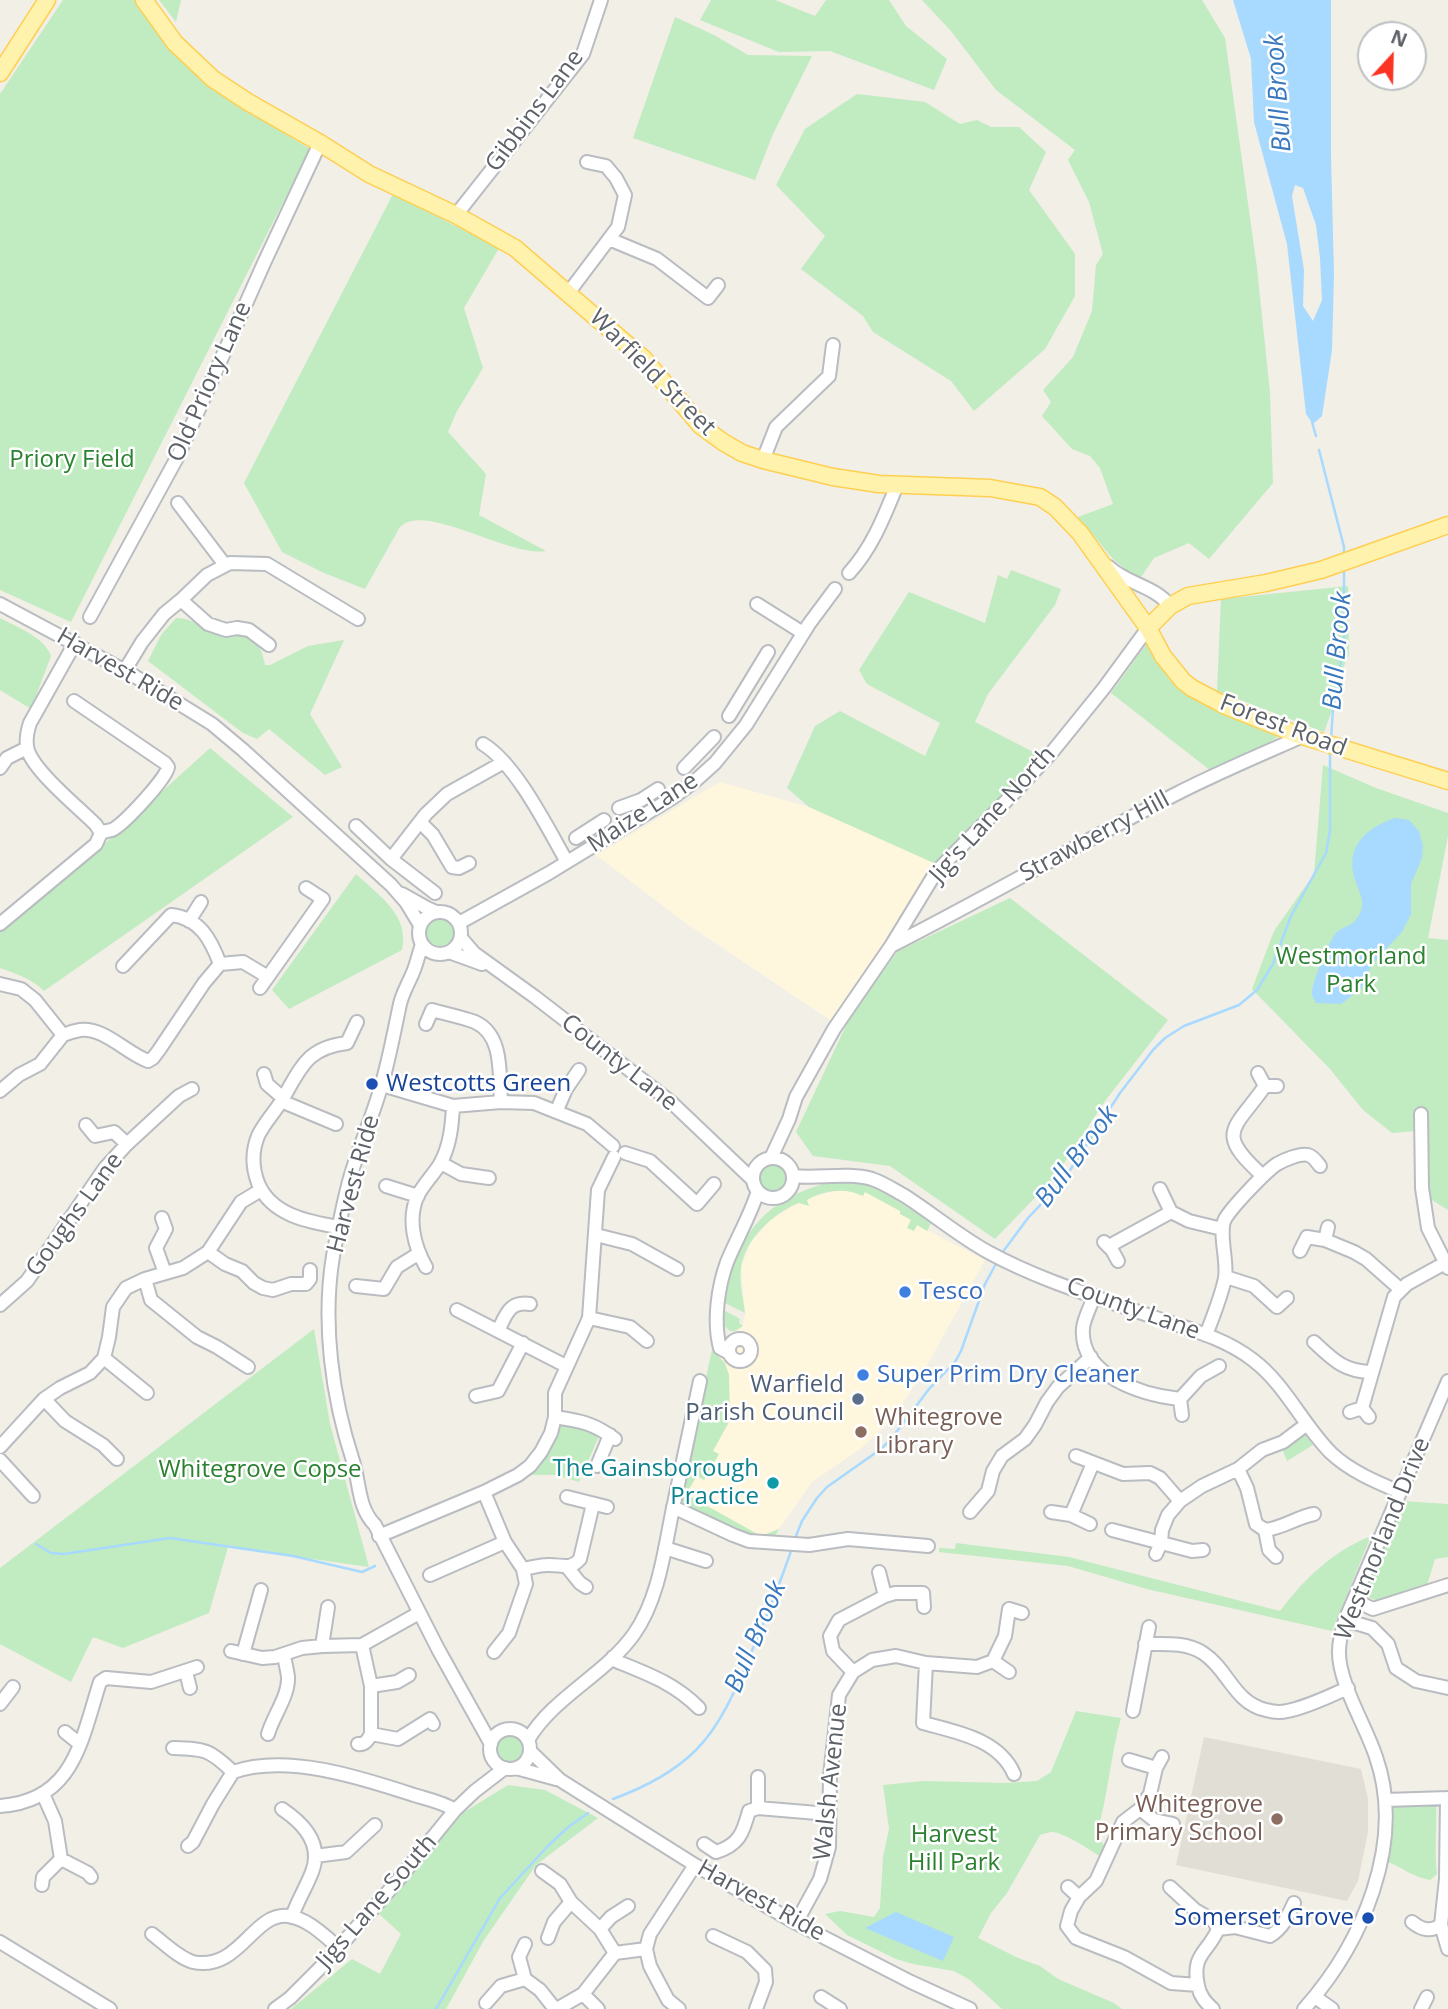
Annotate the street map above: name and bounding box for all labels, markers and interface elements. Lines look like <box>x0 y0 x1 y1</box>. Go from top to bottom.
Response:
north arrow <box>1357 21 1427 91</box>
text: N <box>1387 23 1411 53</box>
water label: Bull Brook <box>1259 33 1299 153</box>
street label: Gibbins Lane <box>480 44 590 178</box>
street label: Old Priory Lane <box>162 297 258 467</box>
street label: Warfield Street <box>583 304 721 442</box>
park label: Priory Field <box>9 446 135 474</box>
water label: Bull Brook <box>1317 591 1359 711</box>
street label: Harvest Ride <box>52 622 188 718</box>
street label: Forest Road <box>1215 689 1351 763</box>
street label: Jig's Lane North <box>924 741 1062 889</box>
street label: Maize Lane <box>582 767 704 859</box>
street label: Strawberry Hill <box>1015 785 1175 889</box>
park label: Westmorland Park <box>1276 943 1426 999</box>
street label: County Lane <box>555 1009 683 1117</box>
place label: Westcotts Green <box>386 1070 571 1098</box>
marker: Westcotts Green <box>364 1076 380 1092</box>
water label: Bull Brook <box>1029 1100 1125 1214</box>
street label: Harvest Ride <box>322 1112 386 1256</box>
street label: Goughs Lane <box>20 1147 130 1283</box>
street label: County Lane <box>1062 1272 1204 1346</box>
place label: Tesco <box>919 1278 983 1306</box>
marker: Tesco <box>897 1284 913 1300</box>
place label: Super Prim Dry Cleaner <box>877 1361 1139 1389</box>
marker: Super Prim Dry Cleaner <box>855 1367 871 1383</box>
place label: Warfield Parish Council <box>685 1371 844 1427</box>
marker: Warfield Parish Council <box>850 1391 866 1407</box>
place label: Whitegrove Library <box>875 1404 1003 1460</box>
marker: Whitegrove Library <box>853 1424 869 1440</box>
street label: Westmorland Drive <box>1329 1434 1437 1644</box>
place label: The Gainsborough Practice <box>553 1455 759 1511</box>
park label: Whitegrove Copse <box>158 1456 362 1484</box>
marker: The Gainsborough Practice <box>765 1475 781 1491</box>
water label: Bull Brook <box>719 1576 793 1698</box>
street label: Walsh Avenue <box>808 1702 854 1862</box>
place label: Whitegrove Primary School <box>1095 1791 1263 1847</box>
marker: Whitegrove Primary School <box>1269 1811 1285 1827</box>
park label: Harvest Hill Park <box>908 1821 1000 1877</box>
street label: Jigs Lane South <box>311 1829 443 1975</box>
street label: Harvest Ride <box>692 1854 830 1948</box>
place label: Somerset Grove <box>1174 1904 1354 1932</box>
marker: Somerset Grove <box>1360 1910 1376 1926</box>

